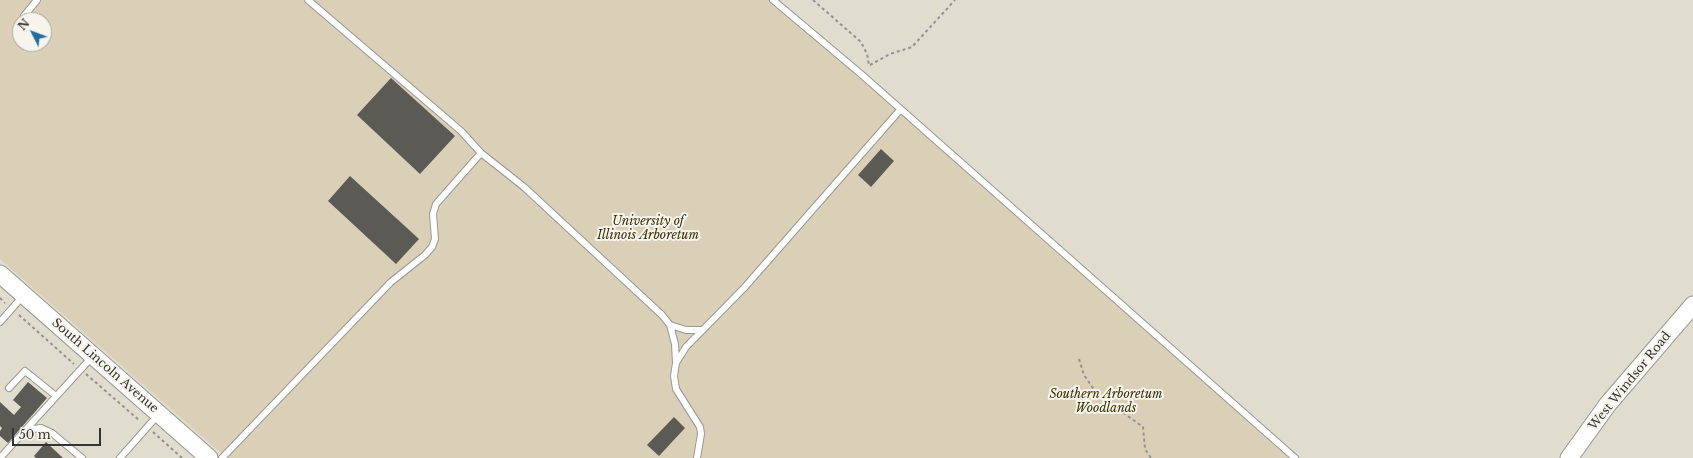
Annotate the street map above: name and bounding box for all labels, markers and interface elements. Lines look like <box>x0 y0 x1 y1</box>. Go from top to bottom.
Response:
north arrow <box>12 12 52 52</box>
text: N <box>15 16 32 33</box>
park label: University of Illinois Arboretum <box>597 215 699 243</box>
street label: South Lincoln Avenue <box>49 316 161 416</box>
street label: West Windsor Road <box>1586 329 1674 433</box>
park label: Southern Arboretum Woodlands <box>1049 388 1163 416</box>
scale bar <box>14 420 103 446</box>
text: 50 m <box>19 427 51 442</box>

